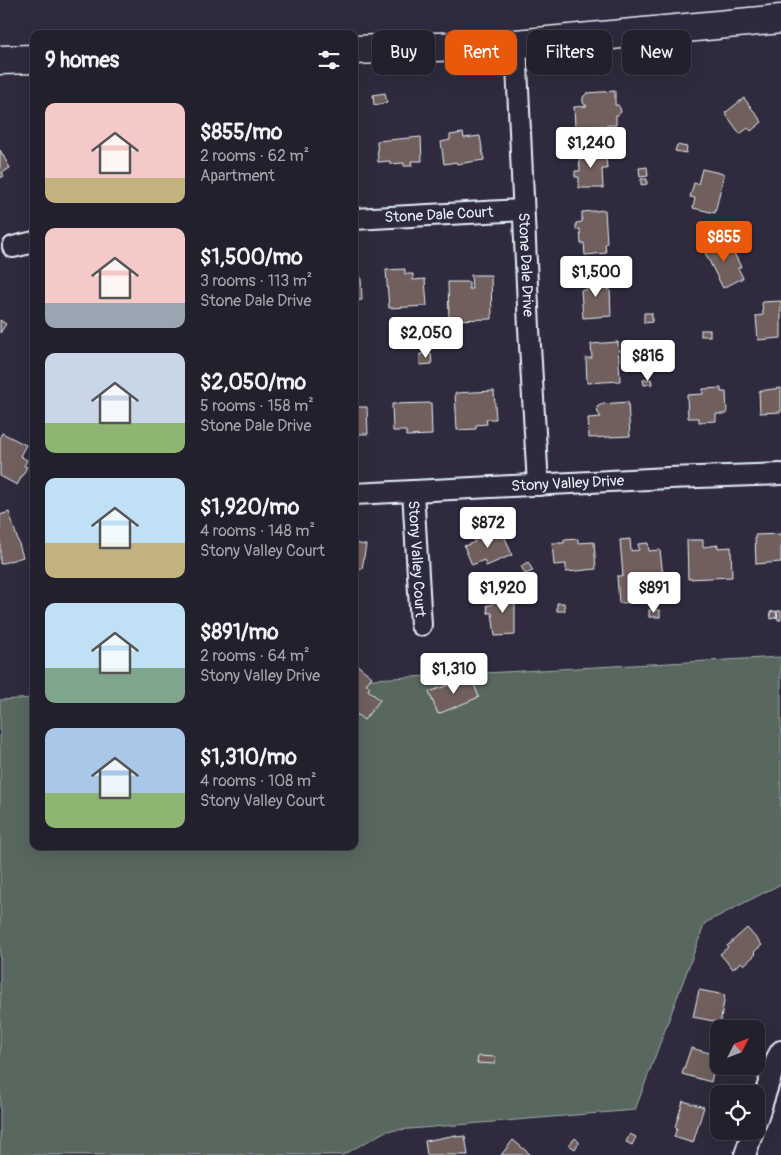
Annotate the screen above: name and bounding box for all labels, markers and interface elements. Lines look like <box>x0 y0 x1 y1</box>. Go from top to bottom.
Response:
chip: Buy <box>372 30 435 75</box>
chip: Rent <box>445 30 517 75</box>
chip: Filters <box>527 30 612 75</box>
chip: New <box>622 30 691 75</box>
icon: filters <box>315 46 343 74</box>
text: 9 homes <box>45 47 119 74</box>
text: $855/mo <box>200 119 282 146</box>
icon: home <box>85 123 145 183</box>
pin: $1,240 <box>550 126 632 169</box>
text: $1,240 <box>567 133 615 153</box>
text: 2 rooms · 62 m² <box>200 146 309 166</box>
text: Apartment <box>200 166 275 186</box>
street label: Stone Dale Court <box>384 203 495 227</box>
street label: Stone Dale Drive <box>514 212 538 318</box>
pin: $855 <box>694 220 754 263</box>
text: $855 <box>707 227 741 247</box>
text: $1,500/mo <box>200 244 302 271</box>
icon: home <box>85 248 145 308</box>
pin: $1,500 <box>555 256 637 298</box>
text: $1,500 <box>571 262 621 282</box>
text: 3 rooms · 113 m² <box>200 271 312 291</box>
text: Stone Dale Drive <box>200 291 311 311</box>
pin: $2,050 <box>385 316 467 359</box>
text: $2,050 <box>400 323 452 343</box>
pin: $816 <box>618 340 678 382</box>
text: $816 <box>632 346 664 366</box>
text: $2,050/mo <box>200 369 306 396</box>
icon: home <box>85 373 145 433</box>
text: 5 rooms · 158 m² <box>200 396 314 416</box>
text: Stone Dale Drive <box>200 416 311 436</box>
street label: Stony Valley Drive <box>511 471 625 496</box>
text: $1,920/mo <box>200 494 299 521</box>
icon: home <box>85 498 145 558</box>
street label: Stony Valley Court <box>404 500 430 619</box>
pin: $872 <box>458 506 518 549</box>
text: $872 <box>471 513 505 533</box>
text: 4 rooms · 148 m² <box>200 521 315 541</box>
text: Stony Valley Court <box>200 541 325 561</box>
pin: $1,920 <box>462 572 544 614</box>
pin: $891 <box>624 572 684 614</box>
text: $1,920 <box>479 578 527 598</box>
text: $891 <box>638 578 670 598</box>
text: $891/mo <box>200 619 278 646</box>
icon: home <box>85 623 145 683</box>
text: 2 rooms · 64 m² <box>200 646 310 666</box>
pin: $1,310 <box>413 652 495 695</box>
text: $1,310 <box>431 659 477 679</box>
text: Stony Valley Drive <box>200 666 320 686</box>
text: $1,310/mo <box>200 744 297 771</box>
icon: home <box>85 748 145 808</box>
text: 4 rooms · 108 m² <box>200 771 317 791</box>
text: Stony Valley Court <box>200 791 325 811</box>
north arrow <box>710 1020 765 1075</box>
map controls <box>710 1020 765 1140</box>
button: locate <box>710 1085 765 1140</box>

